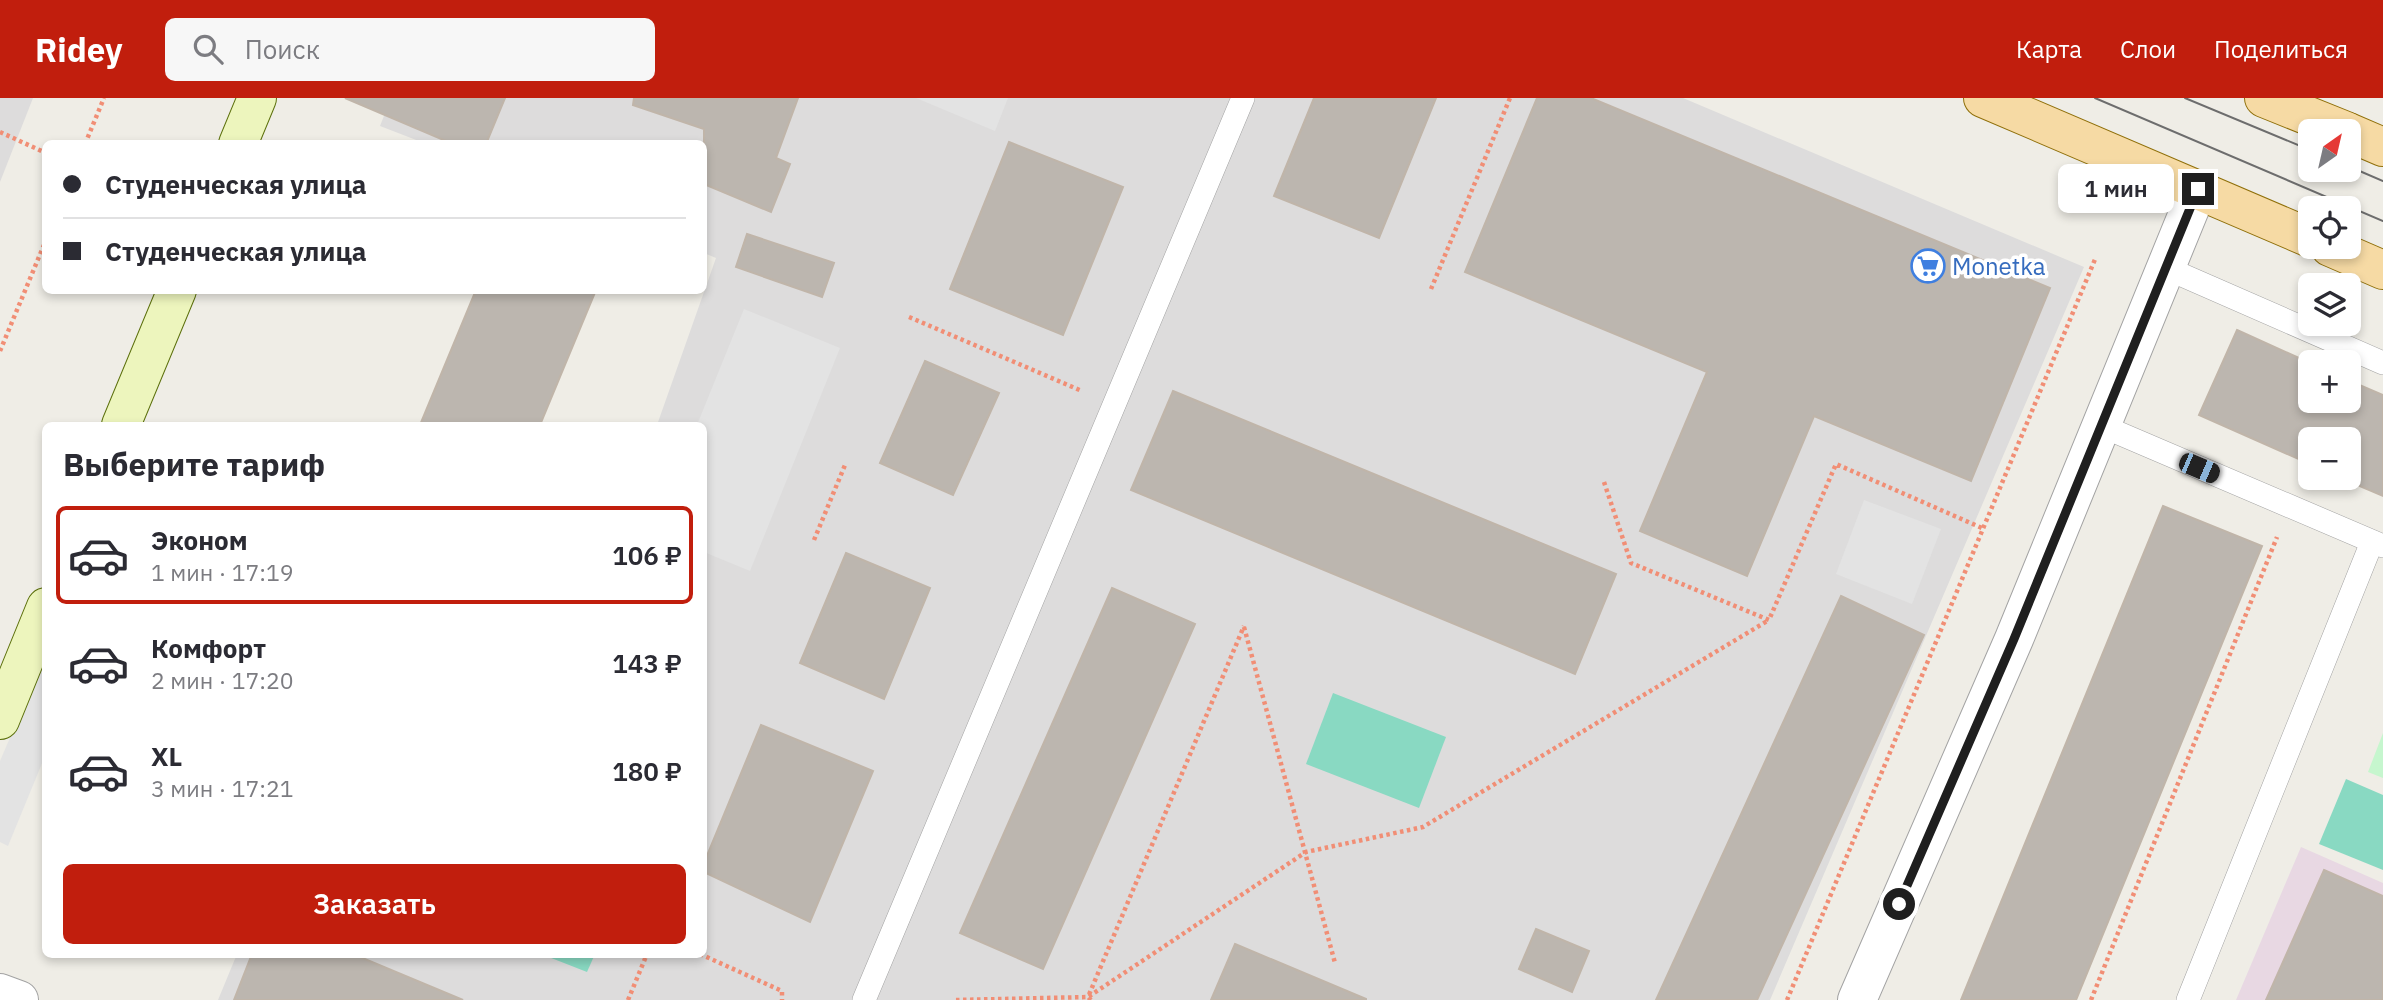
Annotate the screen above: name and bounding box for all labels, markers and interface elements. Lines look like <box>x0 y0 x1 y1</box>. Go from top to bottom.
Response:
search box <box>165 18 655 81</box>
text: Ridey <box>35 28 123 71</box>
icon: search <box>189 30 227 68</box>
text: Поиск <box>245 32 320 66</box>
text: Карта <box>2016 33 2082 65</box>
text: Слои <box>2120 33 2176 65</box>
text: Поделиться <box>2214 33 2348 65</box>
north arrow <box>2298 119 2361 182</box>
map controls <box>2298 119 2361 490</box>
callout: 1 мин <box>2058 164 2174 214</box>
text: Студенческая улица <box>105 167 367 201</box>
text: 1 мин <box>2084 173 2148 203</box>
route end <box>2182 173 2214 205</box>
button: locate <box>2298 196 2361 259</box>
text: Студенческая улица <box>105 234 367 268</box>
supermarket icon: Monetka <box>1909 247 1947 285</box>
place label: Monetka <box>1952 250 2046 282</box>
button: layers <box>2298 273 2361 336</box>
button: + <box>2298 350 2361 413</box>
button: − <box>2298 427 2361 490</box>
text: Выберите тариф <box>63 443 325 485</box>
car <box>2176 450 2223 486</box>
text: Эконом <box>151 523 248 557</box>
icon: car <box>67 524 130 587</box>
text: 106 ₽ <box>612 538 682 572</box>
text: 1 мин · 17:19 <box>151 557 294 587</box>
text: Комфорт <box>151 631 266 665</box>
icon: car <box>67 632 130 695</box>
text: 143 ₽ <box>612 646 682 680</box>
text: 2 мин · 17:20 <box>151 665 294 695</box>
text: XL <box>151 739 182 773</box>
icon: car <box>67 740 130 803</box>
text: 180 ₽ <box>612 754 682 788</box>
text: 3 мин · 17:21 <box>151 773 294 803</box>
button: Заказать <box>63 864 686 944</box>
route start <box>1883 888 1915 920</box>

